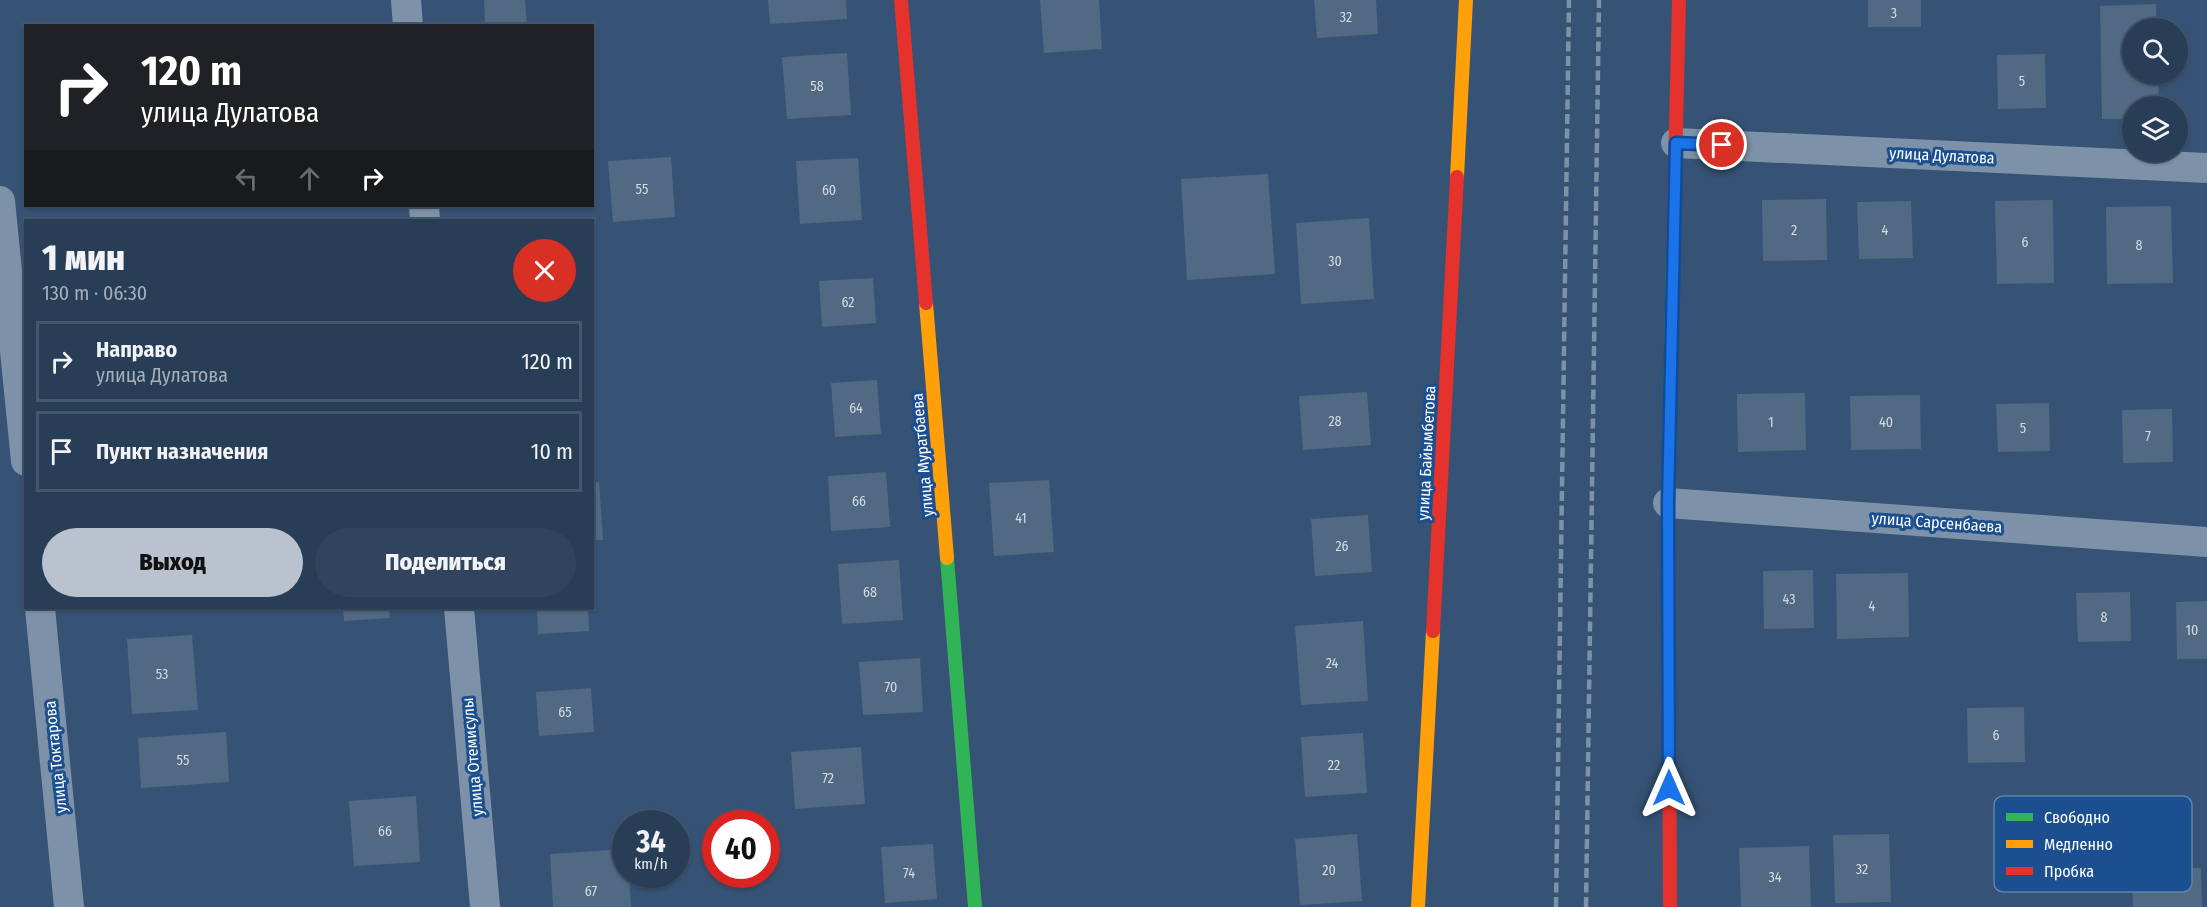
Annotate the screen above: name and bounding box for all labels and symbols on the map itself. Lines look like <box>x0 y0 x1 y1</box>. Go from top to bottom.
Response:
house number: 3 <box>1891 5 1897 22</box>
house number: 32 <box>1340 9 1352 26</box>
house number: 5 <box>2019 73 2025 90</box>
house number: 58 <box>810 78 824 95</box>
pin <box>1696 119 1747 170</box>
street label: улица Дулатова <box>1889 143 1995 168</box>
house number: 55 <box>636 181 648 198</box>
house number: 60 <box>822 182 836 199</box>
house number: 2 <box>1791 222 1797 239</box>
house number: 4 <box>1882 222 1889 239</box>
house number: 6 <box>2022 234 2029 251</box>
house number: 8 <box>2136 237 2143 254</box>
house number: 30 <box>1328 253 1342 270</box>
house number: 62 <box>842 294 855 311</box>
street label: улица Байымбетова <box>1413 385 1440 521</box>
street label: улица Муратбаева <box>908 392 937 518</box>
house number: 64 <box>849 400 863 417</box>
house number: 28 <box>1328 413 1342 430</box>
house number: 1 <box>1768 414 1774 431</box>
house number: 40 <box>1879 414 1893 431</box>
house number: 5 <box>2020 420 2026 437</box>
house number: 7 <box>2145 428 2151 445</box>
house number: 66 <box>852 493 866 510</box>
street label: улица Сарсенбаева <box>1871 508 2003 537</box>
house number: 41 <box>1015 510 1027 527</box>
house number: 26 <box>1335 538 1349 555</box>
house number: 68 <box>863 584 877 601</box>
house number: 43 <box>1783 591 1795 608</box>
house number: 4 <box>1869 598 1876 615</box>
house number: 8 <box>2101 609 2108 626</box>
house number: 10 <box>2186 622 2198 639</box>
house number: 24 <box>1326 655 1339 672</box>
house number: 53 <box>156 666 168 683</box>
house number: 70 <box>885 679 897 696</box>
street label: улица Отемисулы <box>458 697 487 817</box>
street label: улица Токтарова <box>40 700 71 814</box>
house number: 65 <box>558 704 572 721</box>
house number: 6 <box>1993 727 2000 744</box>
house number: 55 <box>177 752 189 769</box>
position arrow <box>1637 756 1701 820</box>
house number: 22 <box>1328 757 1340 774</box>
house number: 72 <box>822 770 834 787</box>
legend <box>1994 796 2192 892</box>
text: Свободно <box>2044 808 2110 827</box>
speed limit sign: 40 <box>702 810 780 888</box>
house number: 66 <box>378 823 392 840</box>
text: Медленно <box>2044 835 2113 854</box>
house number: 32 <box>1856 861 1868 878</box>
house number: 20 <box>1322 862 1336 879</box>
text: Пробка <box>2044 862 2094 881</box>
house number: 74 <box>903 865 915 882</box>
house number: 34 <box>1768 869 1782 886</box>
house number: 67 <box>585 883 597 900</box>

